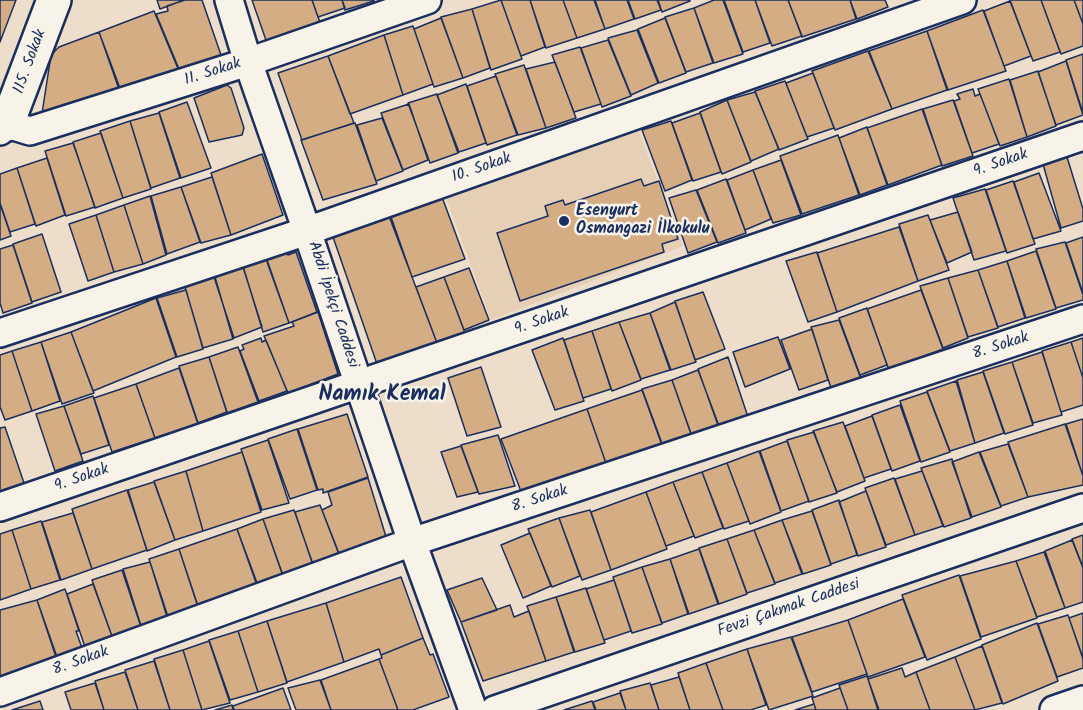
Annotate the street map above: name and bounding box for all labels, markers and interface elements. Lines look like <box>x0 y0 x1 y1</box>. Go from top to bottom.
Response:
street label: 115. Sokak <box>11 27 51 97</box>
street label: 11. Sokak <box>182 55 244 91</box>
street label: 9. Sokak <box>971 146 1031 182</box>
street label: 10. Sokak <box>450 150 514 188</box>
place label: Esenyurt Osmangazi İlkokulu <box>576 202 709 240</box>
marker: Esenyurt Osmangazi İlkokulu <box>557 214 571 228</box>
street label: Abdi İpekçi Caddesi <box>302 239 362 371</box>
street label: 9. Sokak <box>512 304 572 340</box>
street label: 8. Sokak <box>970 329 1032 365</box>
district label: Namık Kemal <box>318 383 446 409</box>
street label: 9. Sokak <box>52 461 112 497</box>
street label: 8. Sokak <box>509 482 571 518</box>
street label: Fevzi Çakmak Caddesi <box>715 576 863 642</box>
street label: 8. Sokak <box>50 643 112 681</box>

